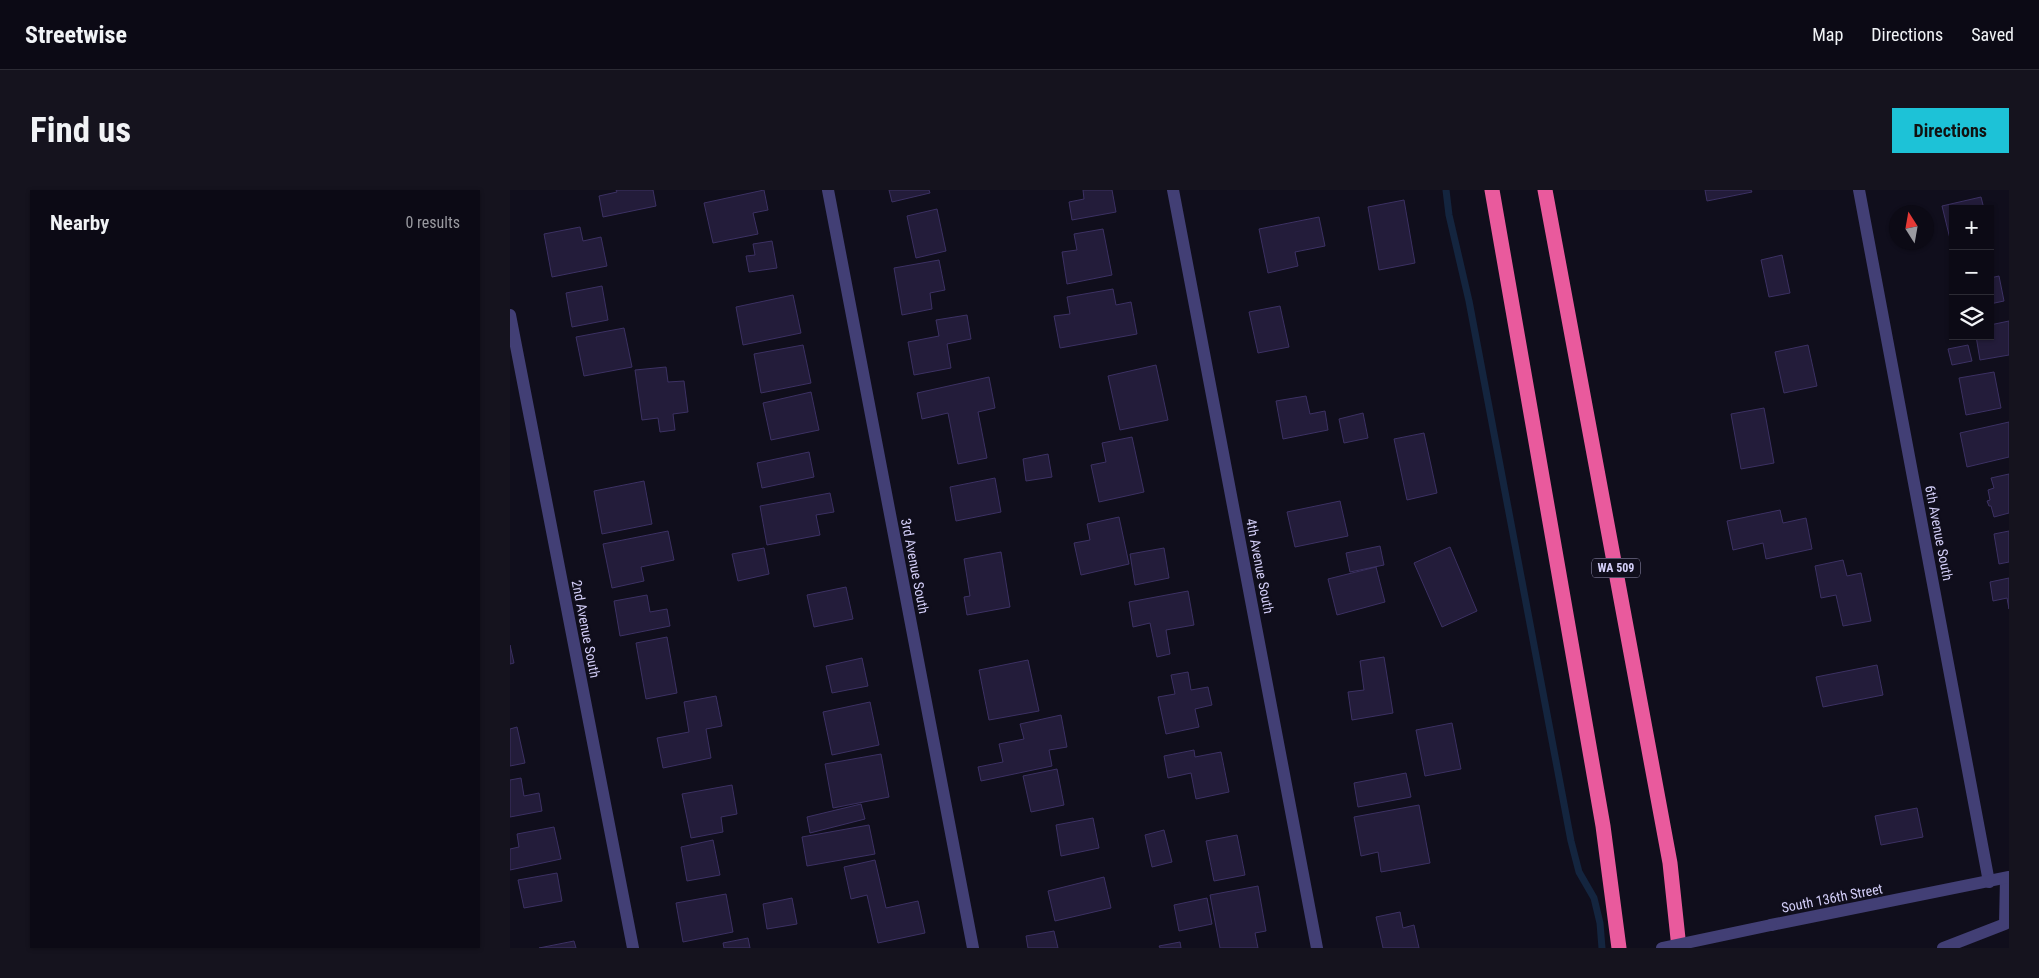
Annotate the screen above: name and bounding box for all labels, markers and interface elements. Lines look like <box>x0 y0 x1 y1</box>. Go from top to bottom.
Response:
text: Streetwise <box>25 21 127 49</box>
text: Map <box>1812 24 1843 45</box>
text: Directions <box>1871 24 1943 45</box>
text: Saved <box>1971 24 2014 45</box>
button: Directions <box>1892 108 2009 153</box>
text: Find us <box>30 110 131 151</box>
north arrow <box>1889 205 1934 250</box>
map controls <box>1949 205 1994 340</box>
button: + <box>1949 205 1994 250</box>
text: Nearby <box>50 211 109 235</box>
text: 0 results <box>405 213 460 232</box>
button: − <box>1949 250 1994 295</box>
button: layers <box>1949 295 1994 340</box>
street label: 6th Avenue South <box>1922 484 1956 582</box>
street label: 3rd Avenue South <box>898 517 932 615</box>
street label: 4th Avenue South <box>1243 517 1277 615</box>
road number: WA 509 <box>1592 558 1640 578</box>
street label: 2nd Avenue South <box>569 579 603 679</box>
street label: South 136th Street <box>1780 880 1884 916</box>

